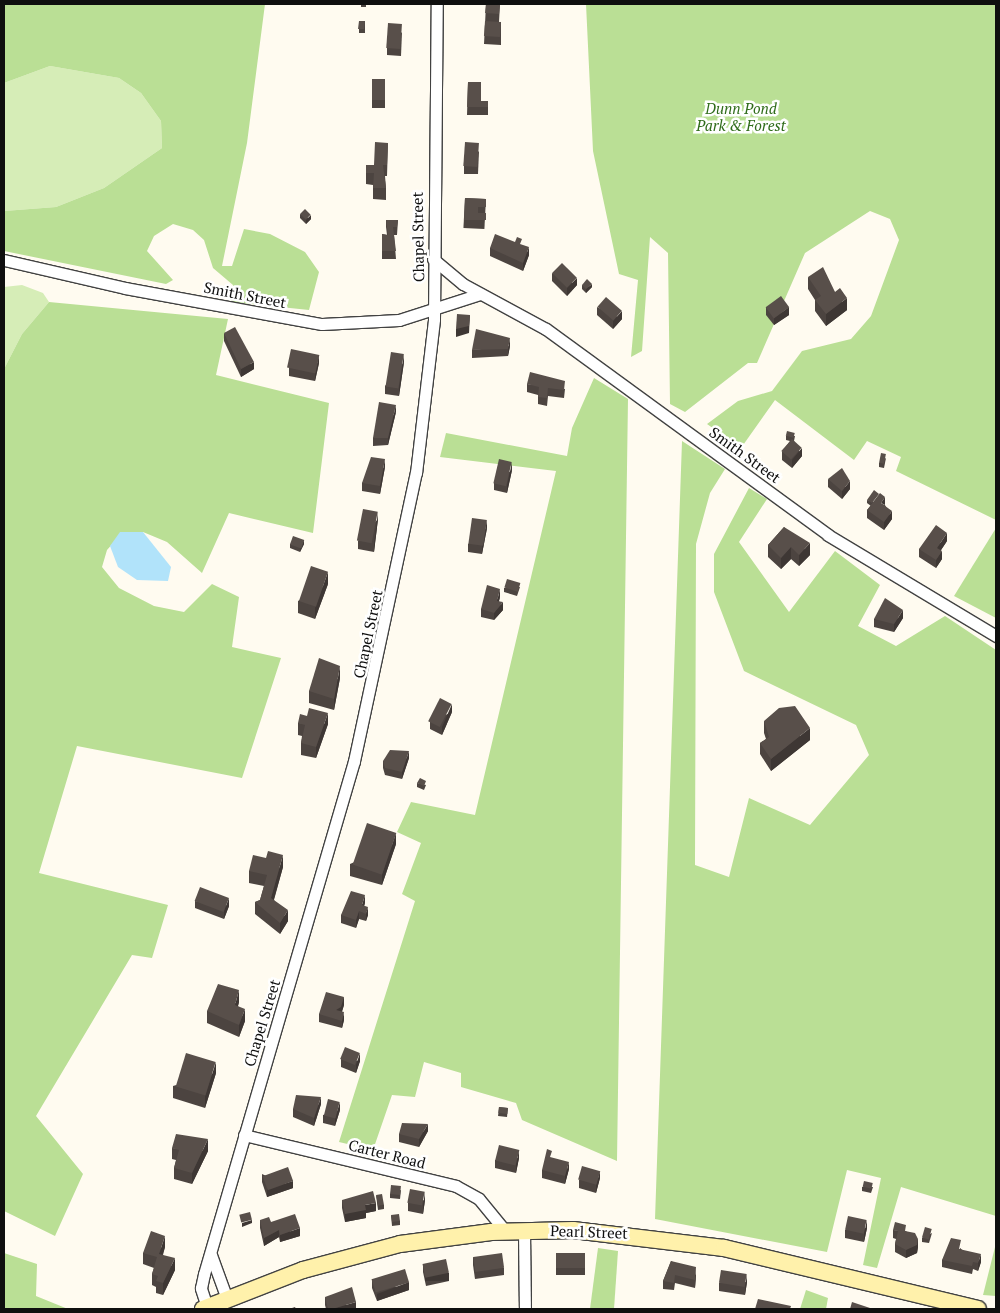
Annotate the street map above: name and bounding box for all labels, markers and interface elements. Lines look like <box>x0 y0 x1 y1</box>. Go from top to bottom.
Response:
park label: Dunn Pond Park & Forest <box>696 99 786 134</box>
street label: Chapel Street <box>408 192 428 282</box>
street label: Smith Street <box>202 278 288 312</box>
street label: Smith Street <box>706 423 784 487</box>
street label: Chapel Street <box>350 588 386 680</box>
street label: Chapel Street <box>240 977 284 1069</box>
street label: Carter Road <box>347 1136 427 1172</box>
street label: Pearl Street <box>550 1222 628 1242</box>

